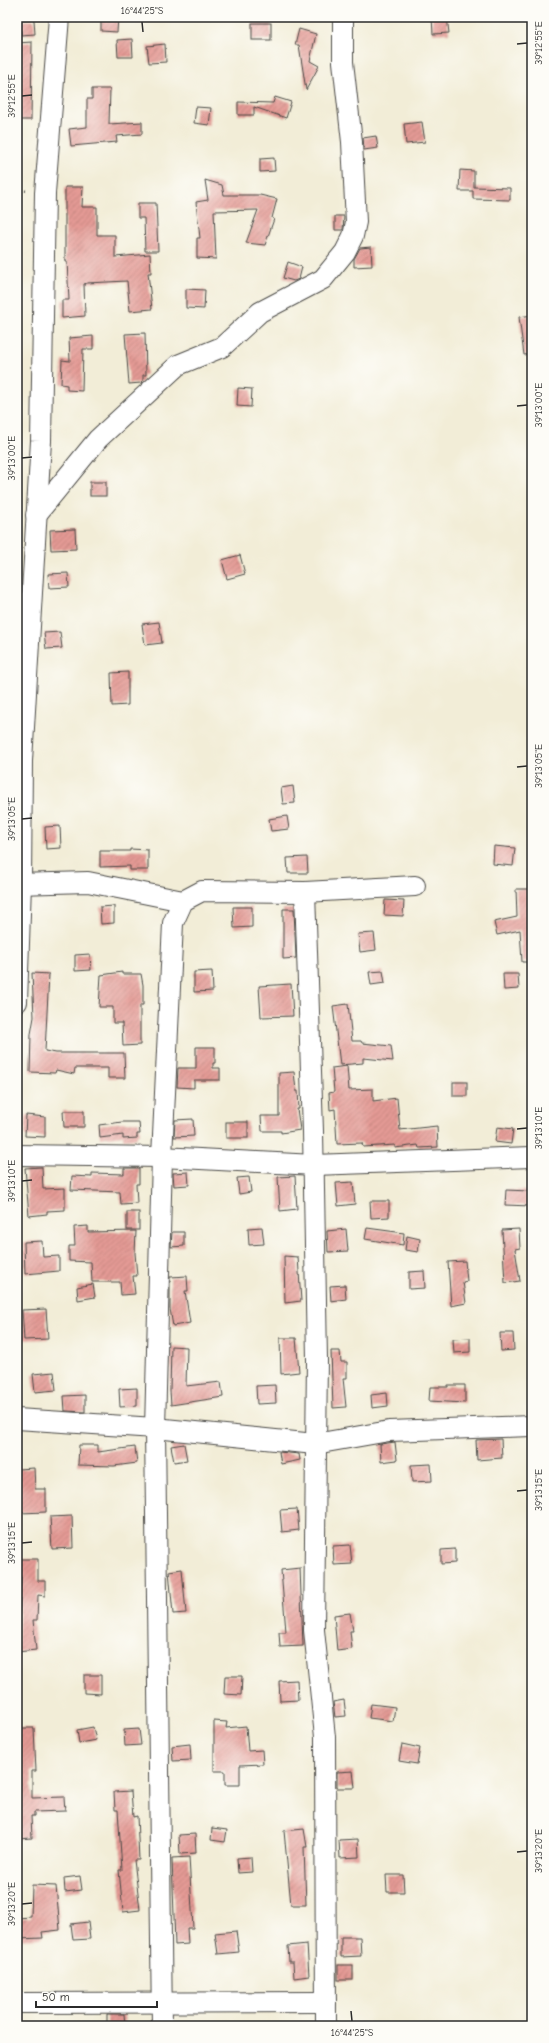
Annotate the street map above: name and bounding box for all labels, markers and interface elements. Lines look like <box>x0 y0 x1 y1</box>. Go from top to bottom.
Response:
text: 16°44'25"S <box>121 5 164 17</box>
text: 39°12'55"E <box>533 21 545 65</box>
text: 39°12'55"E <box>6 74 18 118</box>
text: 39°13'00"E <box>533 383 545 427</box>
text: 39°13'00"E <box>6 436 18 480</box>
text: 39°13'05"E <box>533 744 545 788</box>
text: 39°13'05"E <box>6 797 18 841</box>
text: 39°13'10"E <box>533 1107 545 1149</box>
text: 39°13'10"E <box>6 1160 18 1202</box>
text: 39°13'15"E <box>533 1469 545 1511</box>
text: 39°13'15"E <box>6 1522 18 1564</box>
text: 39°13'20"E <box>533 1829 545 1873</box>
text: 39°13'20"E <box>6 1882 18 1926</box>
scale bar <box>36 1983 157 2009</box>
text: 50 m <box>42 1990 70 2004</box>
text: 16°44'25"S <box>331 2027 374 2039</box>

